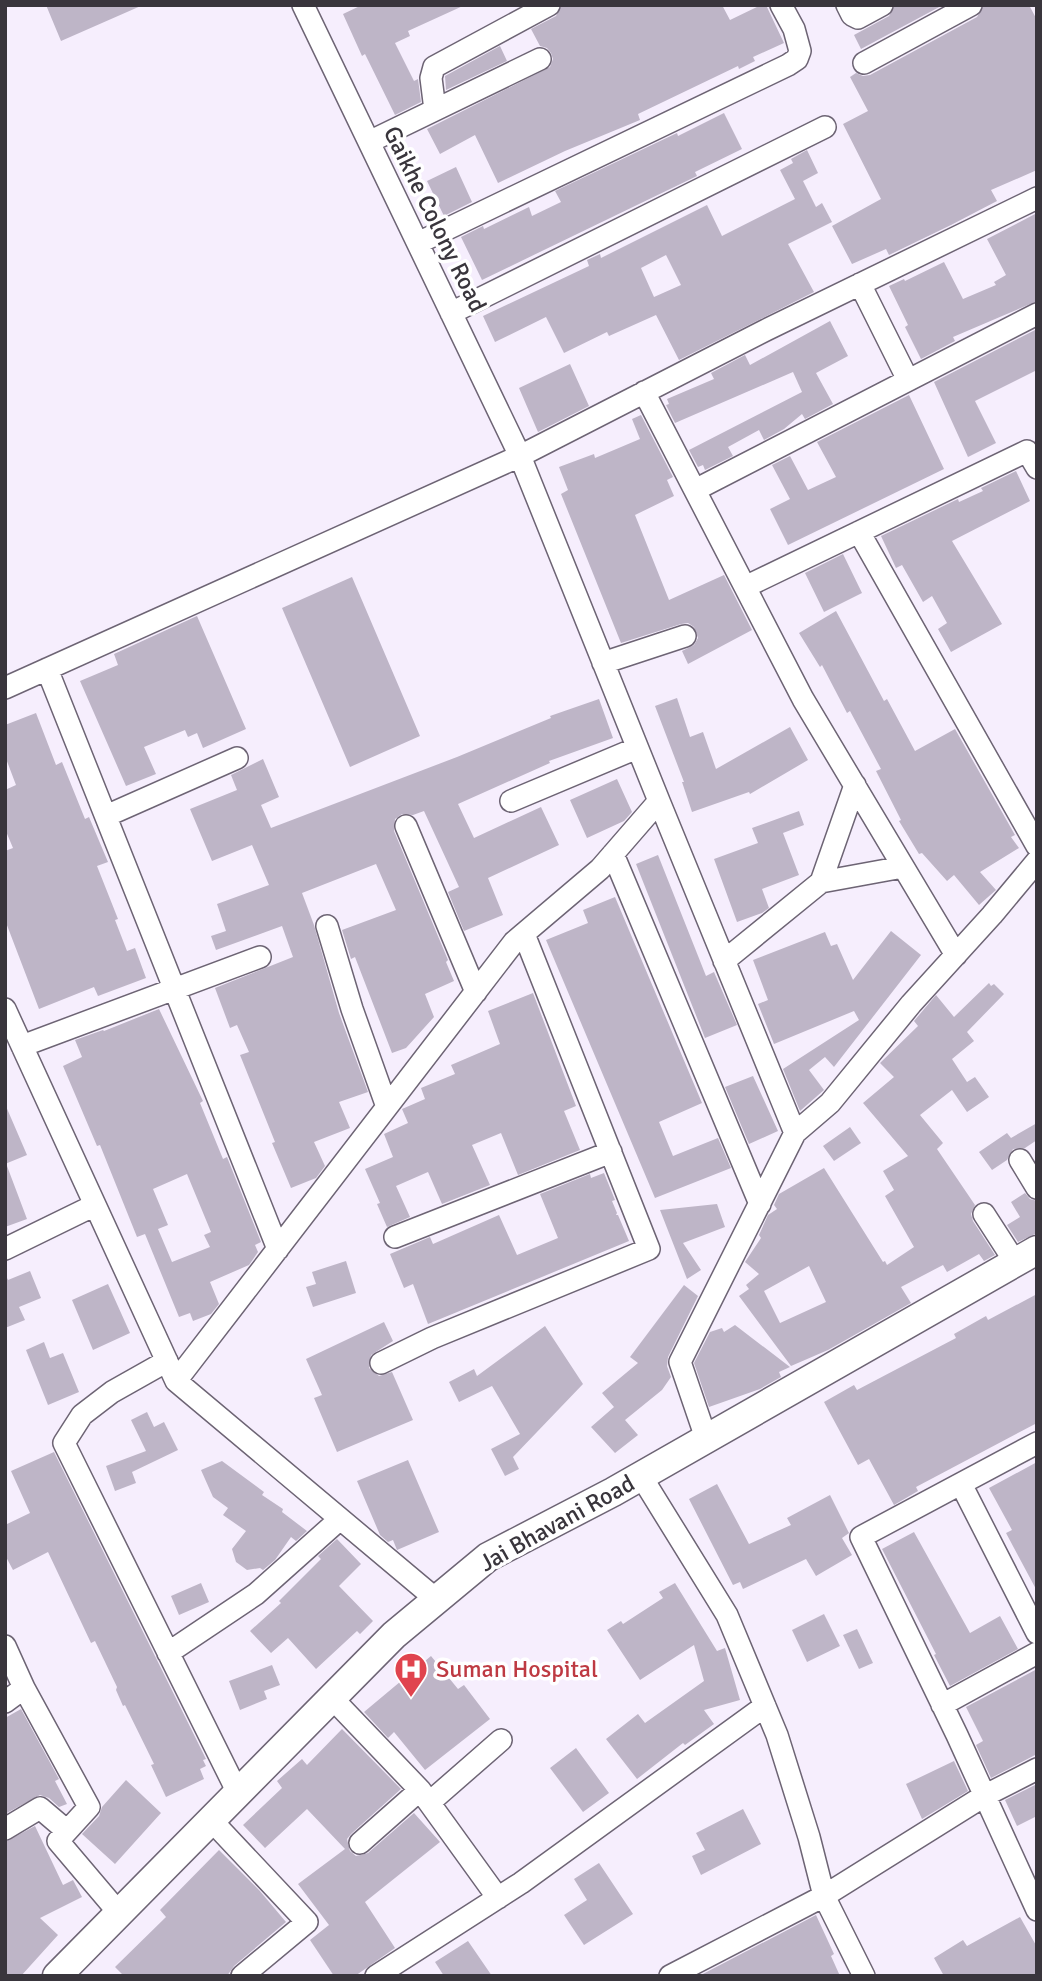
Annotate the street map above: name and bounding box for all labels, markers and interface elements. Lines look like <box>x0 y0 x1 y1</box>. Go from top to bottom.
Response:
street label: Gaikhe Colony Road <box>377 121 493 317</box>
street label: Jai Bhavani Road <box>474 1468 640 1578</box>
hospital icon: Suman Hospital <box>392 1650 430 1699</box>
place label: Suman Hospital <box>436 1654 598 1684</box>

